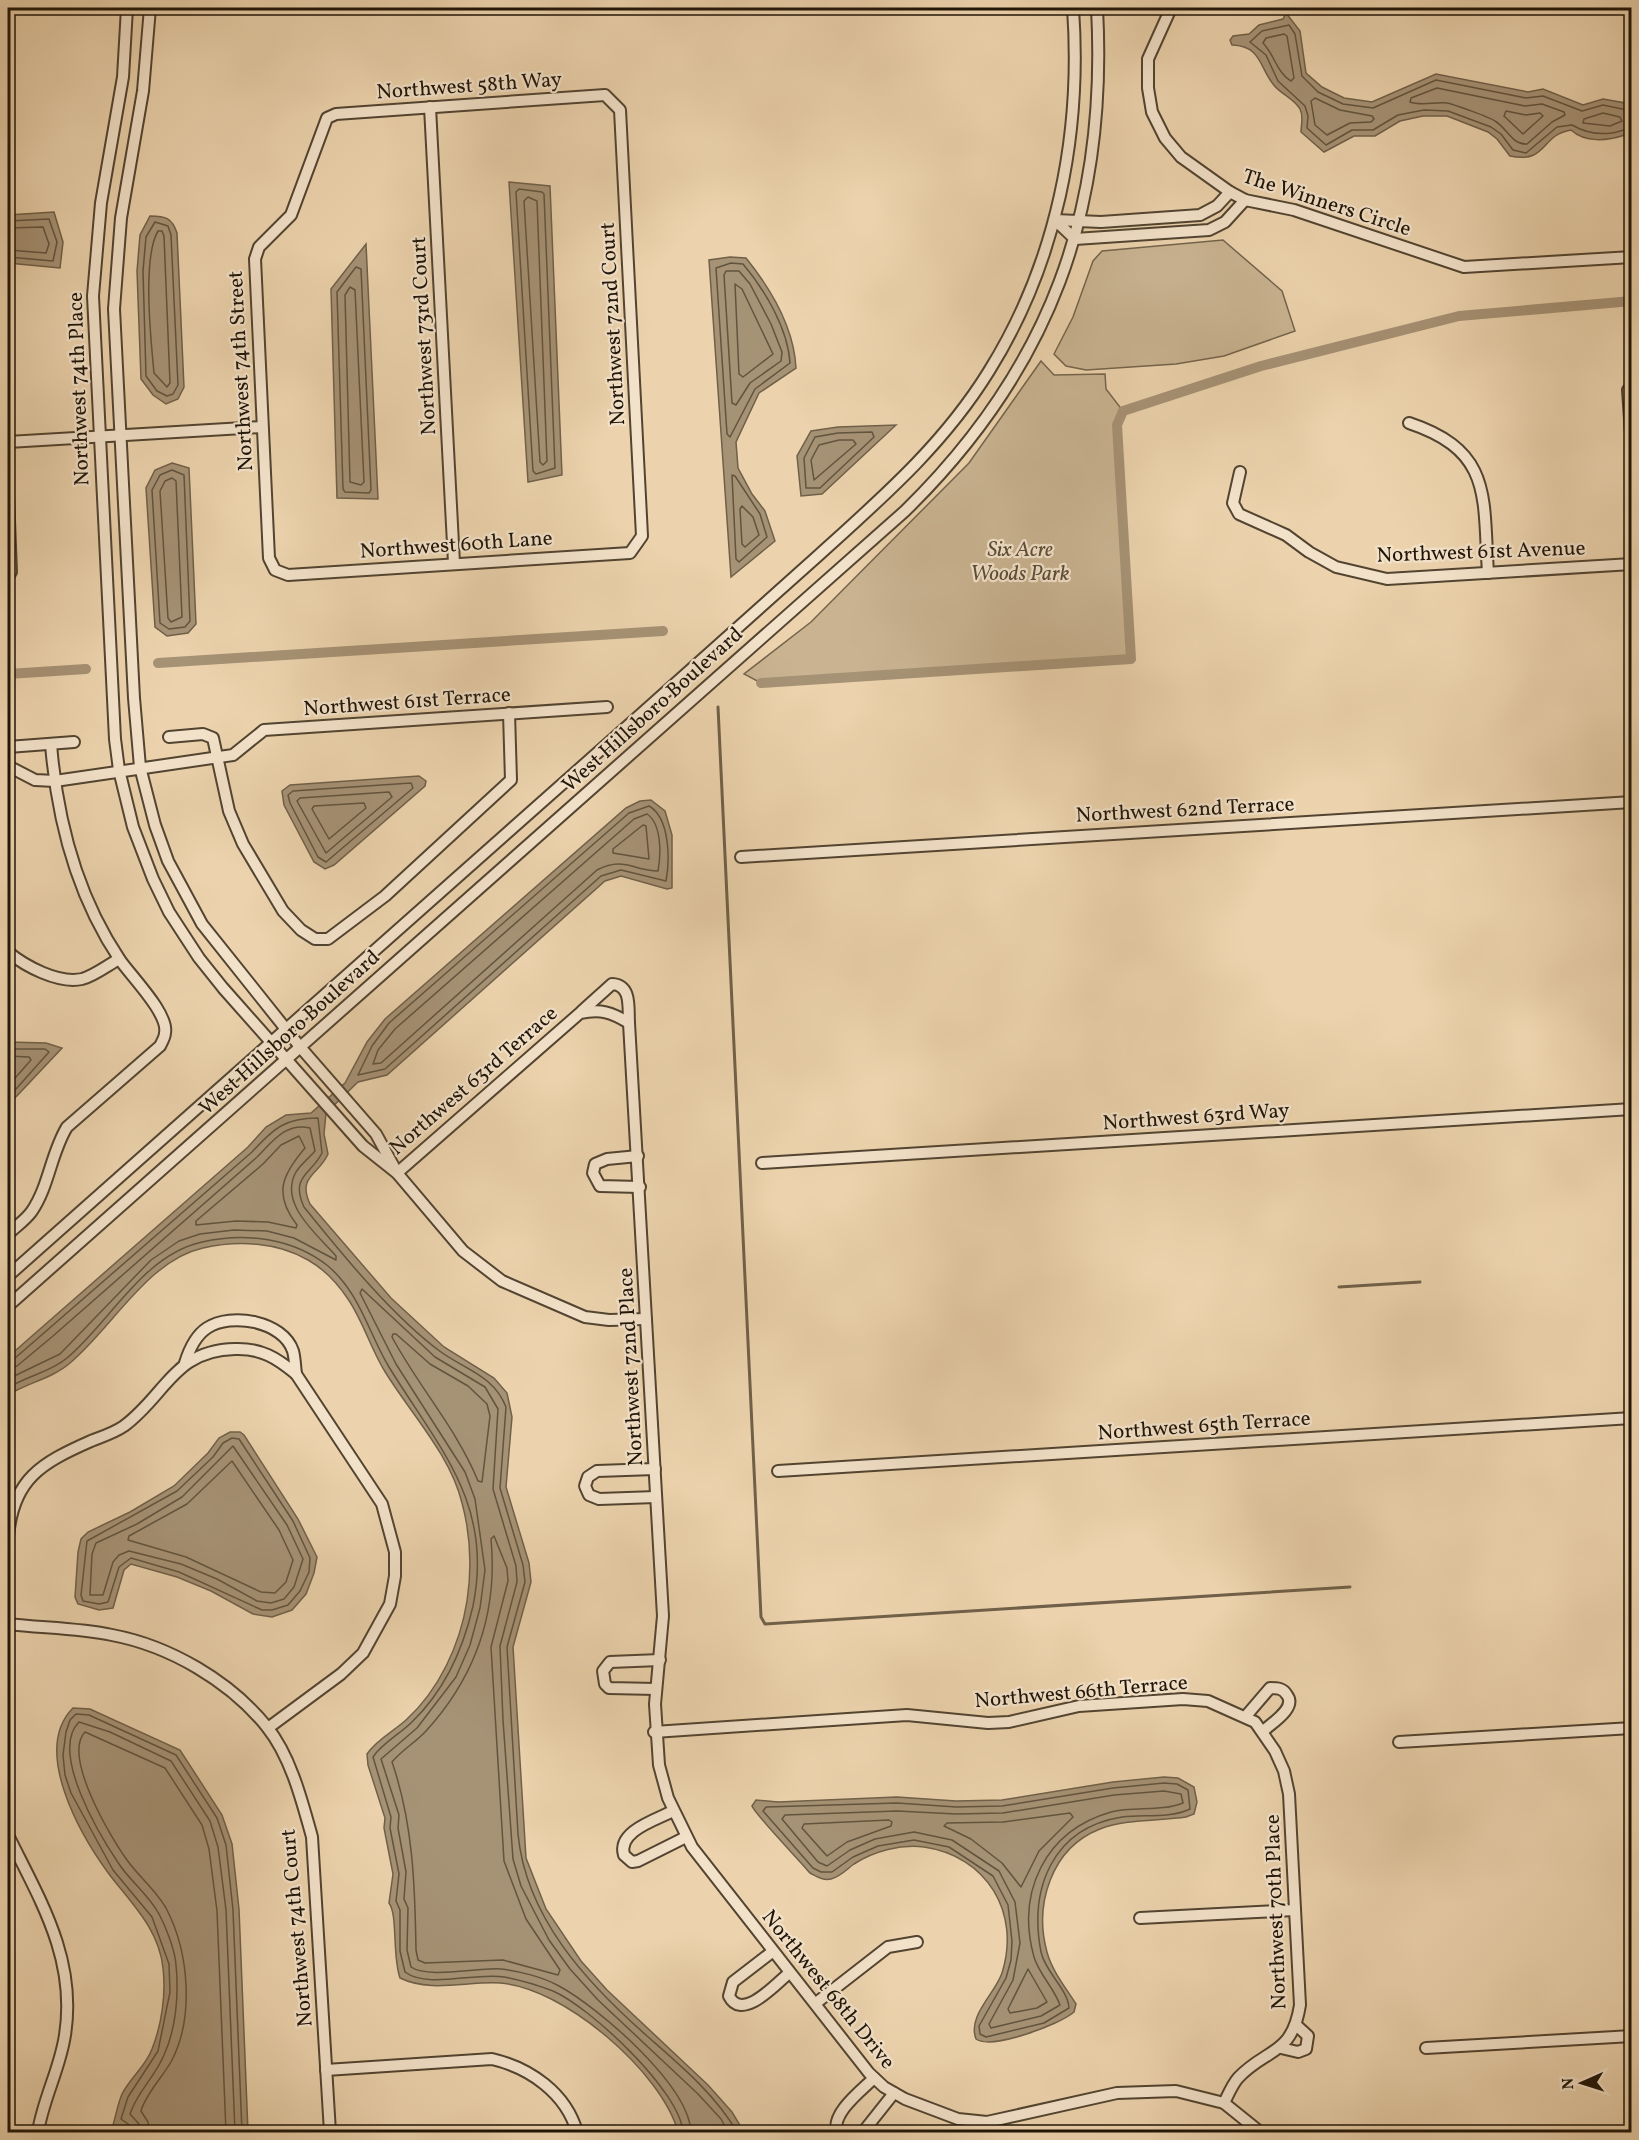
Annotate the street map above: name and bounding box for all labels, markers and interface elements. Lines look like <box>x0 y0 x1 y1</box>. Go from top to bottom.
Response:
street label: Northwest 58th Way <box>375 65 564 107</box>
street label: The Winners Circle <box>1239 163 1415 244</box>
street label: Northwest 72nd Court <box>594 221 633 426</box>
street label: Northwest 73rd Court <box>405 236 444 436</box>
street label: Northwest 74th Street <box>222 270 261 472</box>
street label: Northwest 74th Place <box>62 291 97 486</box>
street label: Northwest 60th Lane <box>359 524 554 567</box>
street label: Northwest 61st Avenue <box>1376 534 1586 571</box>
park label: Six Acre Woods Park <box>971 536 1070 589</box>
street label: West Hillsboro Boulevard <box>556 621 750 799</box>
street label: Northwest 61st Terrace <box>302 681 512 724</box>
street label: Northwest 62nd Terrace <box>1075 790 1295 831</box>
street label: West Hillsboro Boulevard <box>193 944 387 1122</box>
street label: Northwest 63rd Terrace <box>383 1000 565 1162</box>
street label: Northwest 63rd Way <box>1102 1096 1291 1138</box>
street label: Northwest 72nd Place <box>612 1267 651 1467</box>
street label: Northwest 65th Terrace <box>1097 1405 1312 1448</box>
street label: Northwest 66th Terrace <box>973 1669 1189 1716</box>
street label: Northwest 70th Place <box>1259 1814 1294 2010</box>
street label: Northwest 74th Court <box>274 1828 321 2028</box>
street label: Northwest 68th Drive <box>754 1904 901 2076</box>
north arrow <box>1552 2053 1612 2113</box>
text: N <box>1558 2077 1580 2090</box>

